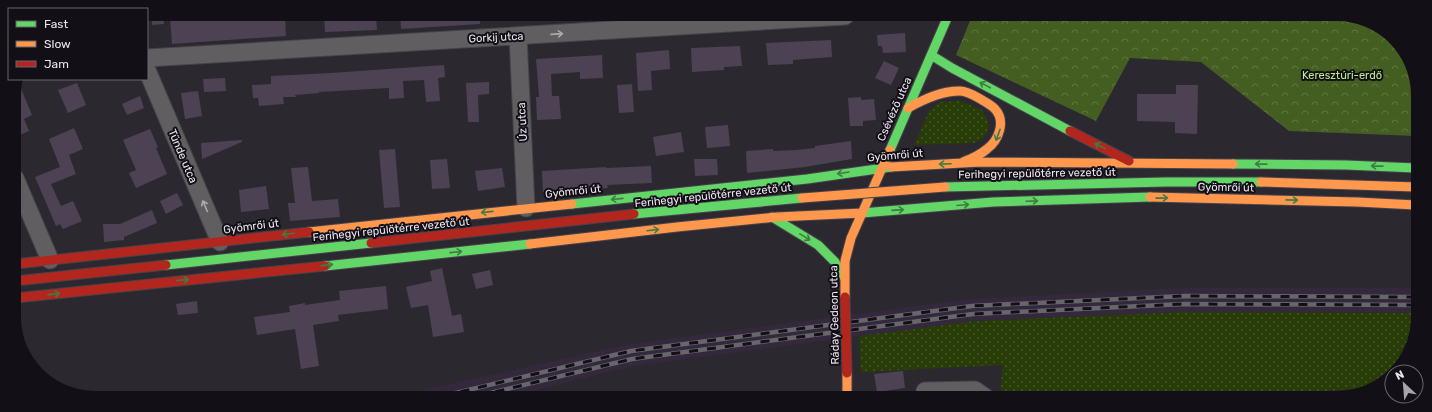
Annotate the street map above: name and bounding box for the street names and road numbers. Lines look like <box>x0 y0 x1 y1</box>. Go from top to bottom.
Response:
street label: Gorkij utca <box>468 30 524 45</box>
street label: Csévéző utca <box>875 75 914 143</box>
street label: Úz utca <box>515 102 530 142</box>
street label: Tünde utca <box>165 127 200 185</box>
street label: Gyömrői út <box>867 147 924 164</box>
street label: Ferihegyi repülőtérre vezető út <box>958 166 1117 181</box>
street label: Ferihegyi repülőtérre vezető út <box>634 181 793 210</box>
street label: Gyömrői út <box>1198 181 1255 195</box>
street label: Gyömrői út <box>544 182 602 201</box>
street label: Ferihegyi repülőtérre vezető út <box>312 215 471 244</box>
street label: Gyömrői út <box>222 217 280 236</box>
street label: Ráday Gedeon utca <box>827 265 842 365</box>

